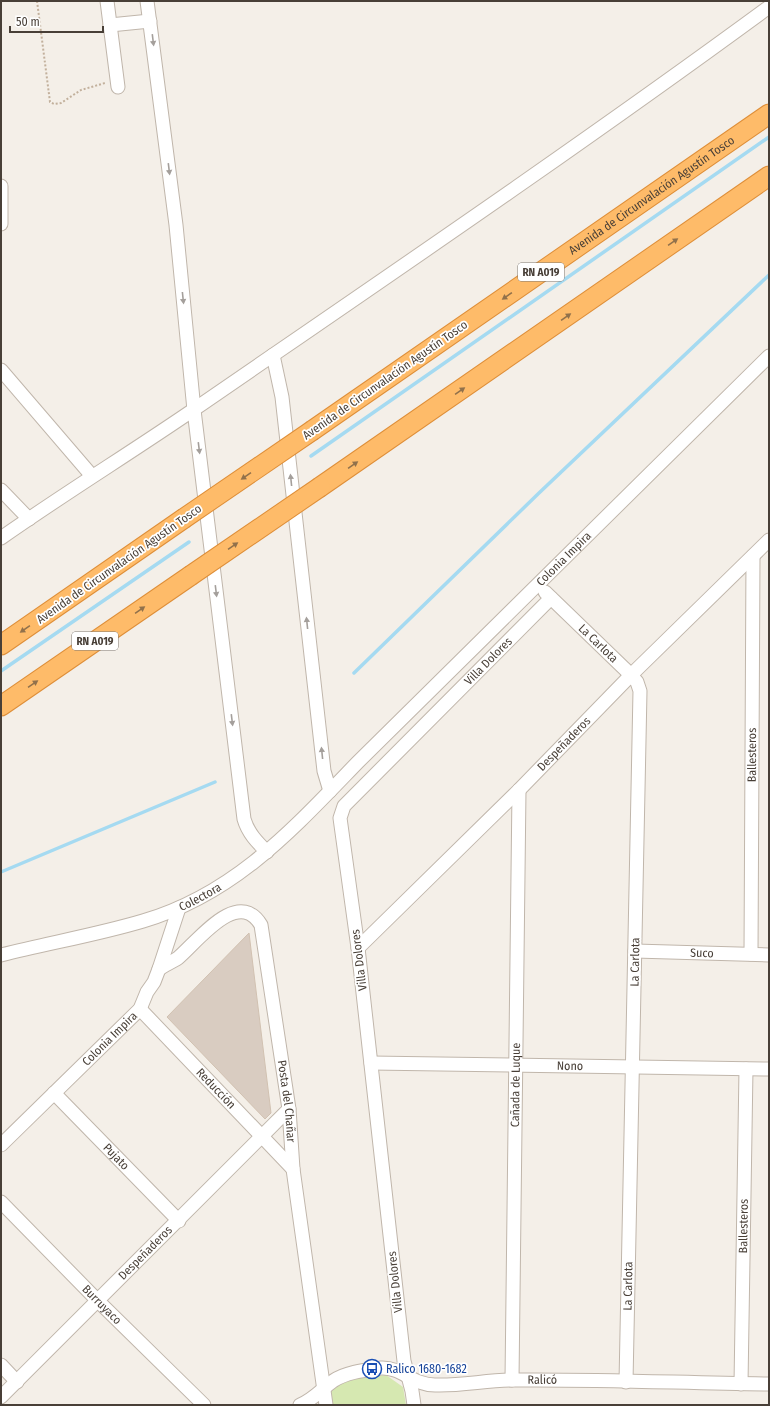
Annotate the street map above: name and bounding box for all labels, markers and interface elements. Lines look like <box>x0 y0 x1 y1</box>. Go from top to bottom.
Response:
scale bar <box>10 8 103 34</box>
text: 50 m <box>16 15 40 29</box>
one-way arrow <box>149 34 156 46</box>
street label: Avenida de Circunvalación Agustín Tosco <box>566 133 737 258</box>
one-way arrow <box>166 163 172 175</box>
one-way arrow <box>668 238 678 246</box>
road number: RN A019 <box>518 263 564 281</box>
one-way arrow <box>180 292 186 304</box>
one-way arrow <box>502 292 512 300</box>
one-way arrow <box>561 313 572 321</box>
street label: Avenida de Circunvalación Agustín Tosco <box>300 317 470 443</box>
one-way arrow <box>454 387 465 395</box>
one-way arrow <box>196 442 202 454</box>
one-way arrow <box>347 461 358 468</box>
one-way arrow <box>241 472 251 480</box>
one-way arrow <box>288 474 294 486</box>
street label: Avenida de Circunvalación Agustín Tosco <box>34 501 204 627</box>
street label: Colonia Impira <box>533 529 594 589</box>
one-way arrow <box>228 542 239 550</box>
one-way arrow <box>213 585 220 597</box>
one-way arrow <box>135 606 145 614</box>
one-way arrow <box>304 617 311 629</box>
street label: La Carlota <box>576 621 621 666</box>
one-way arrow <box>20 625 30 633</box>
road number: RN A019 <box>72 632 118 650</box>
street label: Villa Dolores <box>461 634 515 688</box>
one-way arrow <box>28 680 38 688</box>
one-way arrow <box>229 714 235 726</box>
street label: Despeñaderos <box>534 714 593 774</box>
street label: Ballesteros <box>745 728 759 782</box>
one-way arrow <box>319 747 325 759</box>
street label: Colectora <box>177 880 224 914</box>
street label: Villa Dolores <box>348 929 370 991</box>
street label: La Carlota <box>628 937 642 987</box>
street label: Suco <box>690 946 714 960</box>
street label: Colonia Impira <box>79 1009 140 1069</box>
street label: Cañada de Luque <box>508 1043 523 1127</box>
street label: Posta del Chañar <box>275 1059 298 1144</box>
street label: Nono <box>557 1059 583 1073</box>
street label: Reducción <box>193 1065 239 1112</box>
street label: Pujato <box>100 1141 132 1173</box>
street label: Ballesteros <box>736 1199 751 1253</box>
street label: Despeñaderos <box>115 1223 175 1283</box>
street label: Villa Dolores <box>385 1251 405 1313</box>
street label: La Carlota <box>621 1261 635 1311</box>
street label: Burruyaco <box>79 1282 125 1327</box>
bus stop icon: Ralico 1680-1682 <box>361 1358 383 1380</box>
place label: Ralico 1680-1682 <box>386 1362 467 1376</box>
street label: Ralicó <box>528 1373 557 1387</box>

